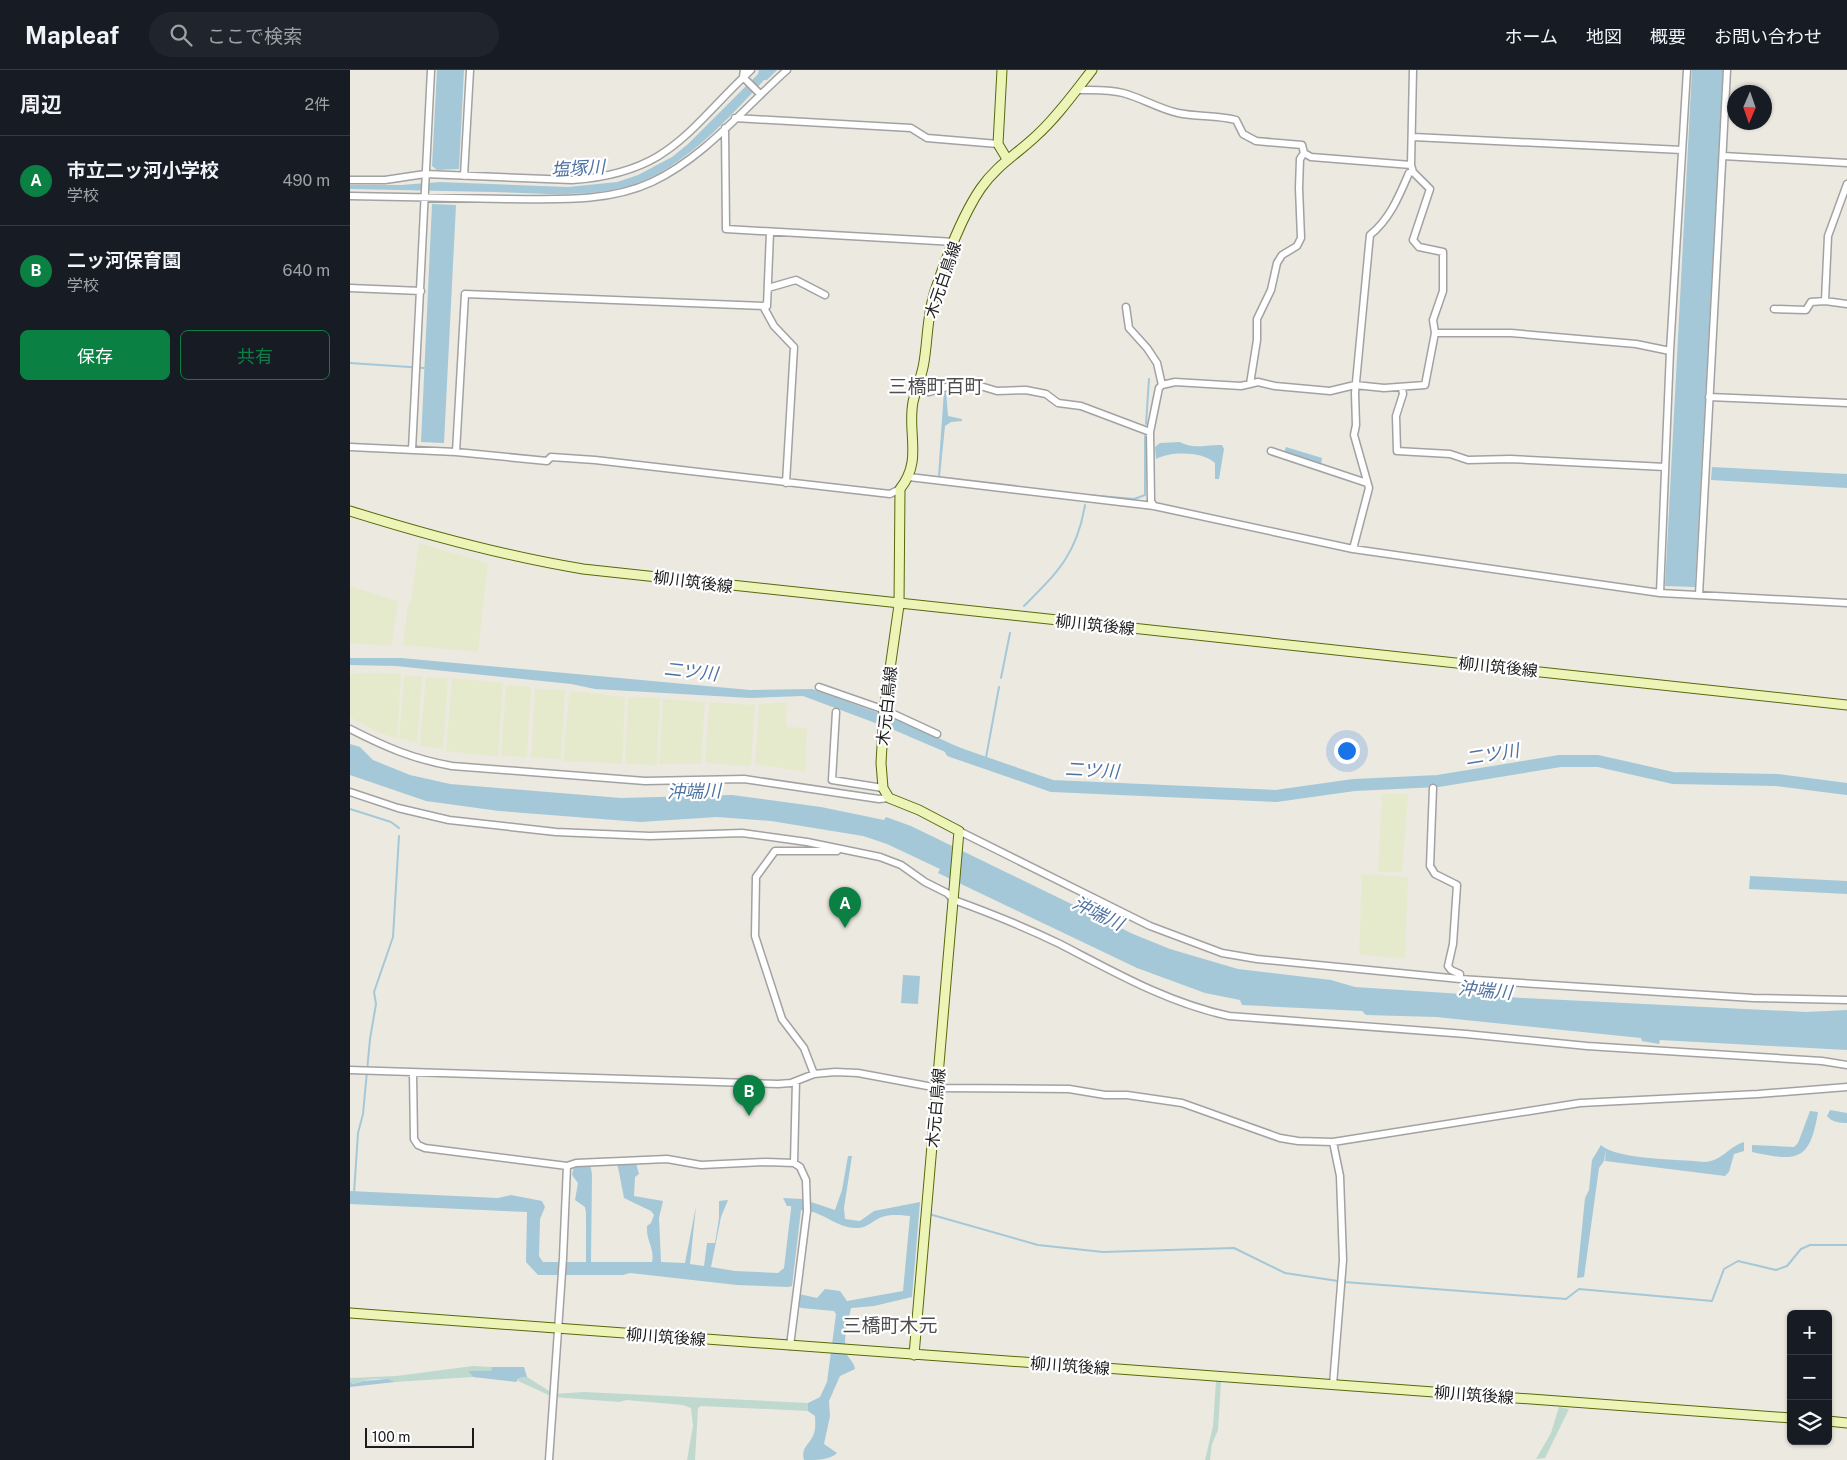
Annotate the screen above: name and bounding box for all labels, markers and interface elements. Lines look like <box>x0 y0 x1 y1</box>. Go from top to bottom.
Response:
search box <box>149 12 499 57</box>
text: Mapleaf <box>25 21 119 49</box>
icon: search <box>167 21 195 49</box>
text: ここで検索 <box>207 25 302 47</box>
text: ホーム <box>1505 26 1558 47</box>
text: 地図 <box>1586 26 1622 47</box>
text: 概要 <box>1650 26 1686 47</box>
text: お問い合わせ <box>1714 26 1822 47</box>
north arrow <box>1727 85 1772 130</box>
text: 周辺 <box>20 92 62 117</box>
text: 2件 <box>304 95 330 114</box>
water label: 塩塚川 <box>550 156 608 180</box>
text: 市立二ッ河小学校 <box>67 159 219 181</box>
text: A <box>30 171 42 190</box>
text: 490 m <box>283 171 330 190</box>
text: 学校 <box>67 186 99 205</box>
street label: 木元白鳥線 <box>921 239 965 321</box>
text: 二ッ河保育園 <box>67 249 181 271</box>
text: B <box>31 261 41 280</box>
text: 640 m <box>282 261 330 280</box>
text: 学校 <box>67 276 99 295</box>
button: 保存 <box>20 330 170 380</box>
button: 共有 <box>180 330 330 380</box>
district label: 三橋町百町 <box>888 375 984 397</box>
street label: 柳川筑後線 <box>652 568 734 596</box>
street label: 柳川筑後線 <box>1054 611 1136 639</box>
street label: 柳川筑後線 <box>1457 653 1539 681</box>
water label: 二ツ川 <box>663 658 721 684</box>
street label: 木元白鳥線 <box>873 665 901 747</box>
your location <box>1334 738 1360 764</box>
water label: 二ツ川 <box>1464 739 1522 769</box>
water label: 二ツ川 <box>1064 758 1122 782</box>
water label: 沖端川 <box>667 780 723 802</box>
pin: A <box>829 887 861 928</box>
water label: 沖端川 <box>1069 892 1129 935</box>
water label: 沖端川 <box>1457 977 1515 1003</box>
street label: 木元白鳥線 <box>923 1067 949 1149</box>
pin: B <box>733 1075 765 1116</box>
map controls <box>1787 1310 1832 1445</box>
button: + <box>1787 1310 1832 1355</box>
district label: 三橋町木元 <box>842 1314 938 1336</box>
street label: 柳川筑後線 <box>625 1325 707 1349</box>
street label: 柳川筑後線 <box>1029 1354 1111 1378</box>
button: − <box>1787 1355 1832 1400</box>
street label: 柳川筑後線 <box>1433 1383 1515 1407</box>
button: layers <box>1787 1400 1832 1445</box>
scale bar <box>365 1425 474 1448</box>
text: 100 m <box>372 1429 410 1445</box>

